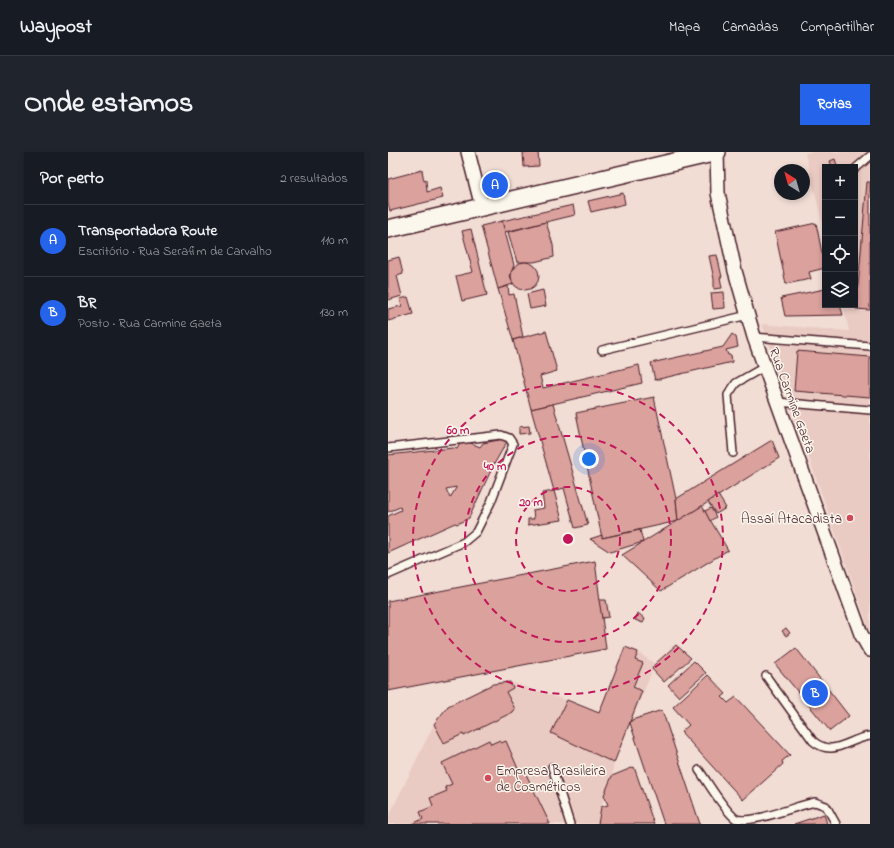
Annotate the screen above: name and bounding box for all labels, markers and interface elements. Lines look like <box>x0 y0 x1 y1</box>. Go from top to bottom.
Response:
text: Waypost <box>20 14 92 41</box>
text: Mapa <box>669 17 700 38</box>
text: Camadas <box>722 17 779 38</box>
text: Compartilhar <box>801 17 874 38</box>
text: Onde estamos <box>24 84 193 125</box>
button: Rotas <box>800 84 870 125</box>
north arrow <box>774 164 810 200</box>
map controls <box>822 164 858 308</box>
button: + <box>822 164 858 200</box>
text: Por perto <box>40 166 104 191</box>
text: 2 resultados <box>280 169 348 188</box>
pin: A <box>482 170 508 200</box>
button: − <box>822 200 858 236</box>
text: Transportadora Route <box>78 220 217 242</box>
text: A <box>49 231 57 250</box>
text: 110 m <box>321 231 348 250</box>
button: locate <box>822 236 858 272</box>
text: Escritório · Rua Serafim de Carvalho <box>78 242 272 261</box>
button: layers <box>822 272 858 308</box>
text: BR <box>78 292 96 314</box>
text: B <box>49 303 57 322</box>
text: 130 m <box>320 303 348 322</box>
text: Posto · Rua Carmine Gaeta <box>78 314 222 333</box>
street label: Rua Carmine Gaeta <box>763 345 820 456</box>
text: 60 m <box>446 422 470 440</box>
your location <box>579 449 599 469</box>
text: 40 m <box>483 458 507 476</box>
text: 20 m <box>518 494 543 512</box>
place label: Assaí Atacadista <box>741 509 842 530</box>
marker: Assaí Atacadista <box>845 513 855 523</box>
centre of rings <box>561 532 575 546</box>
pin: B <box>802 678 828 708</box>
place label: Empresa Brasileira de Cosméticos <box>496 761 606 798</box>
marker: Empresa Brasileira de Cosméticos <box>483 773 493 783</box>

